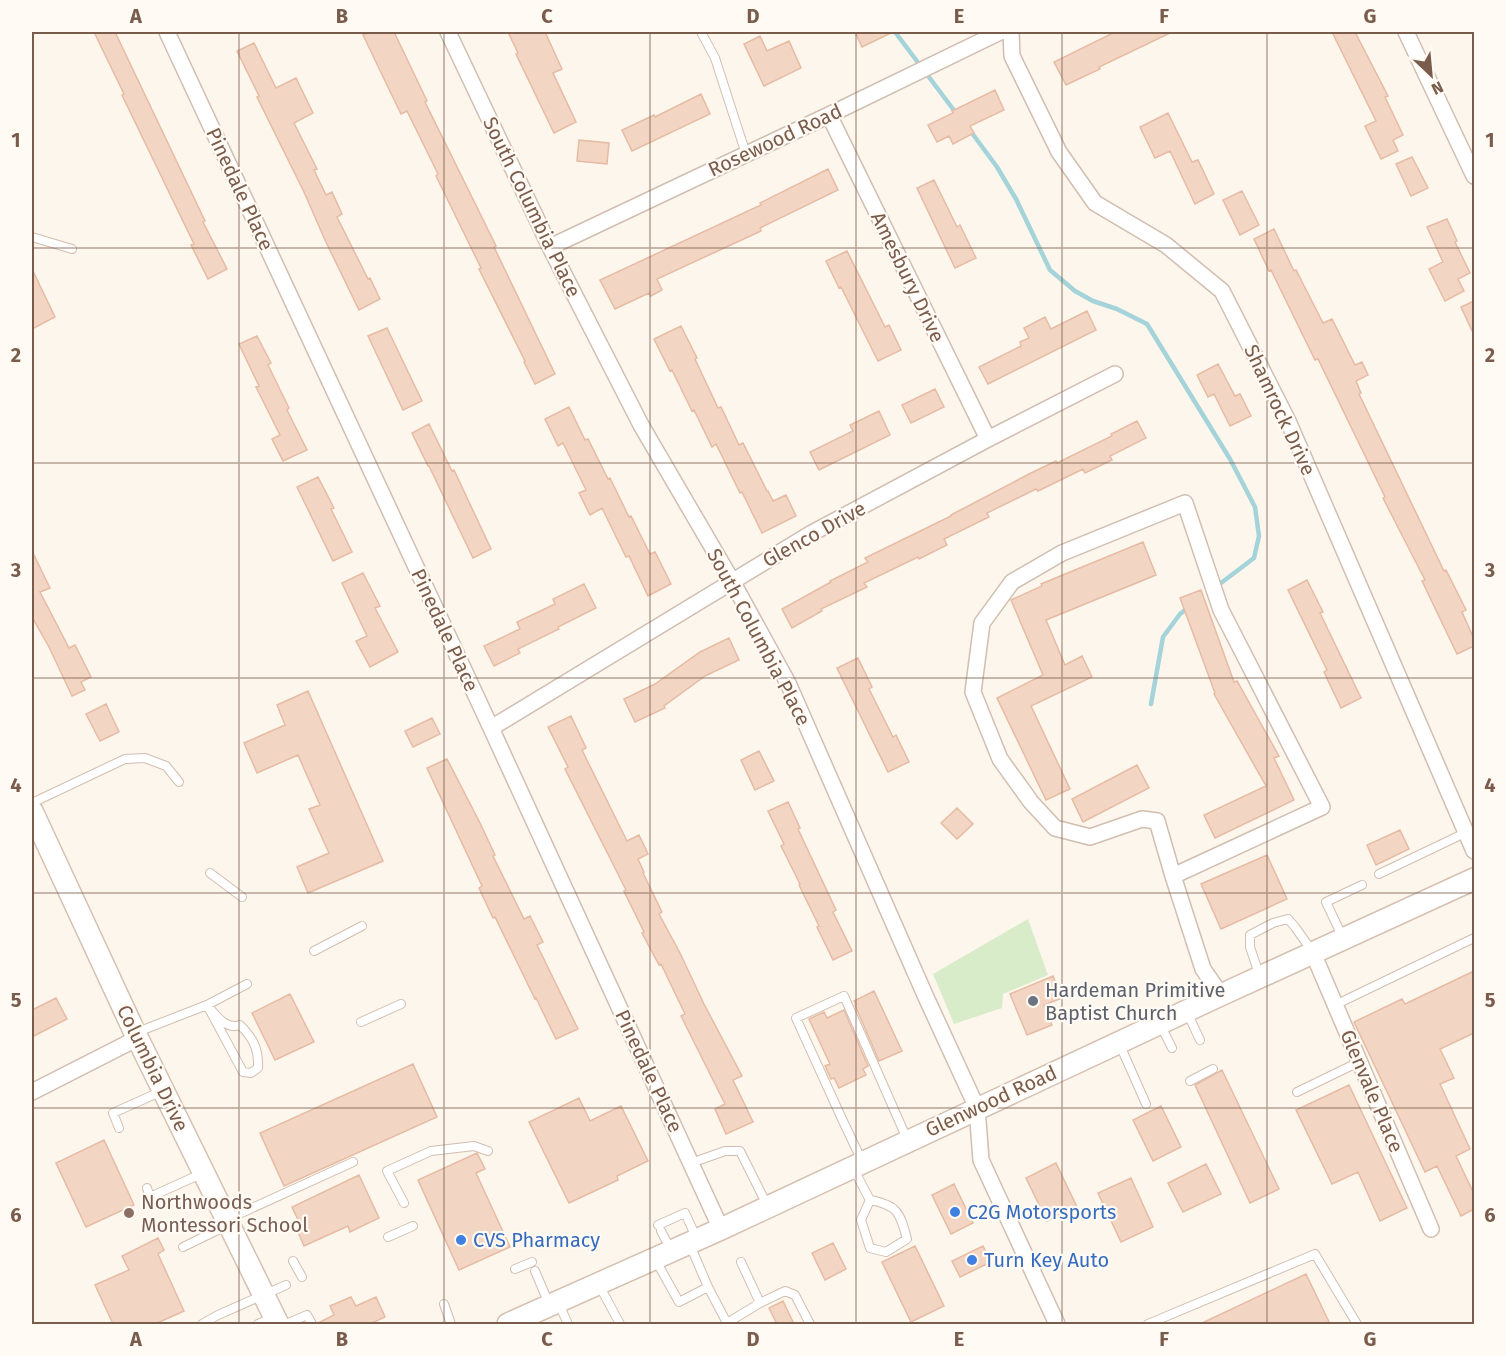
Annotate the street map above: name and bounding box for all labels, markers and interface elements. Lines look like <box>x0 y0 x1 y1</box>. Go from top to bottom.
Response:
text: A <box>129 4 143 28</box>
text: B <box>336 4 348 28</box>
text: C <box>541 4 553 28</box>
text: D <box>746 4 760 28</box>
text: E <box>954 4 964 28</box>
text: F <box>1159 4 1169 28</box>
text: G <box>1364 4 1376 28</box>
north arrow <box>1401 45 1461 105</box>
text: N <box>1428 77 1446 99</box>
street label: Rosewood Road <box>704 99 846 181</box>
street label: South Columbia Place <box>478 113 586 301</box>
street label: Pinedale Place <box>201 124 279 254</box>
text: 1 <box>11 128 21 152</box>
text: 1 <box>1485 128 1495 152</box>
street label: Amesbury Drive <box>866 208 950 346</box>
street label: Shamrock Drive <box>1239 341 1321 479</box>
text: 2 <box>11 343 21 367</box>
text: 2 <box>1485 343 1495 367</box>
street label: Glenco Drive <box>758 496 870 572</box>
street label: South Columbia Place <box>702 544 816 730</box>
text: 3 <box>10 558 21 582</box>
text: 3 <box>1484 558 1495 582</box>
street label: Pinedale Place <box>406 565 484 695</box>
text: 4 <box>10 773 22 797</box>
text: 4 <box>1484 773 1496 797</box>
place label: Hardeman Primitive Baptist Church <box>1045 978 1225 1025</box>
text: 5 <box>11 988 22 1012</box>
text: 5 <box>1485 988 1496 1012</box>
marker: Hardeman Primitive Baptist Church <box>1026 994 1040 1008</box>
street label: Columbia Drive <box>112 1001 194 1135</box>
street label: Pinedale Place <box>610 1006 688 1136</box>
street label: Glenvale Place <box>1335 1026 1409 1156</box>
street label: Glenwood Road <box>922 1060 1060 1142</box>
place label: Northwoods Montessori School <box>141 1190 308 1237</box>
place label: C2G Motorsports <box>967 1200 1116 1224</box>
text: 6 <box>10 1203 22 1227</box>
text: 6 <box>1484 1203 1496 1227</box>
marker: C2G Motorsports <box>948 1205 962 1219</box>
marker: Northwoods Montessori School <box>122 1206 136 1220</box>
place label: CVS Pharmacy <box>473 1228 600 1252</box>
marker: CVS Pharmacy <box>454 1233 468 1247</box>
place label: Turn Key Auto <box>984 1248 1109 1272</box>
marker: Turn Key Auto <box>965 1253 979 1267</box>
text: A <box>129 1327 143 1351</box>
text: B <box>336 1327 348 1351</box>
text: C <box>541 1327 553 1351</box>
text: D <box>746 1327 760 1351</box>
text: E <box>954 1327 964 1351</box>
text: F <box>1159 1327 1169 1351</box>
text: G <box>1364 1327 1376 1351</box>

